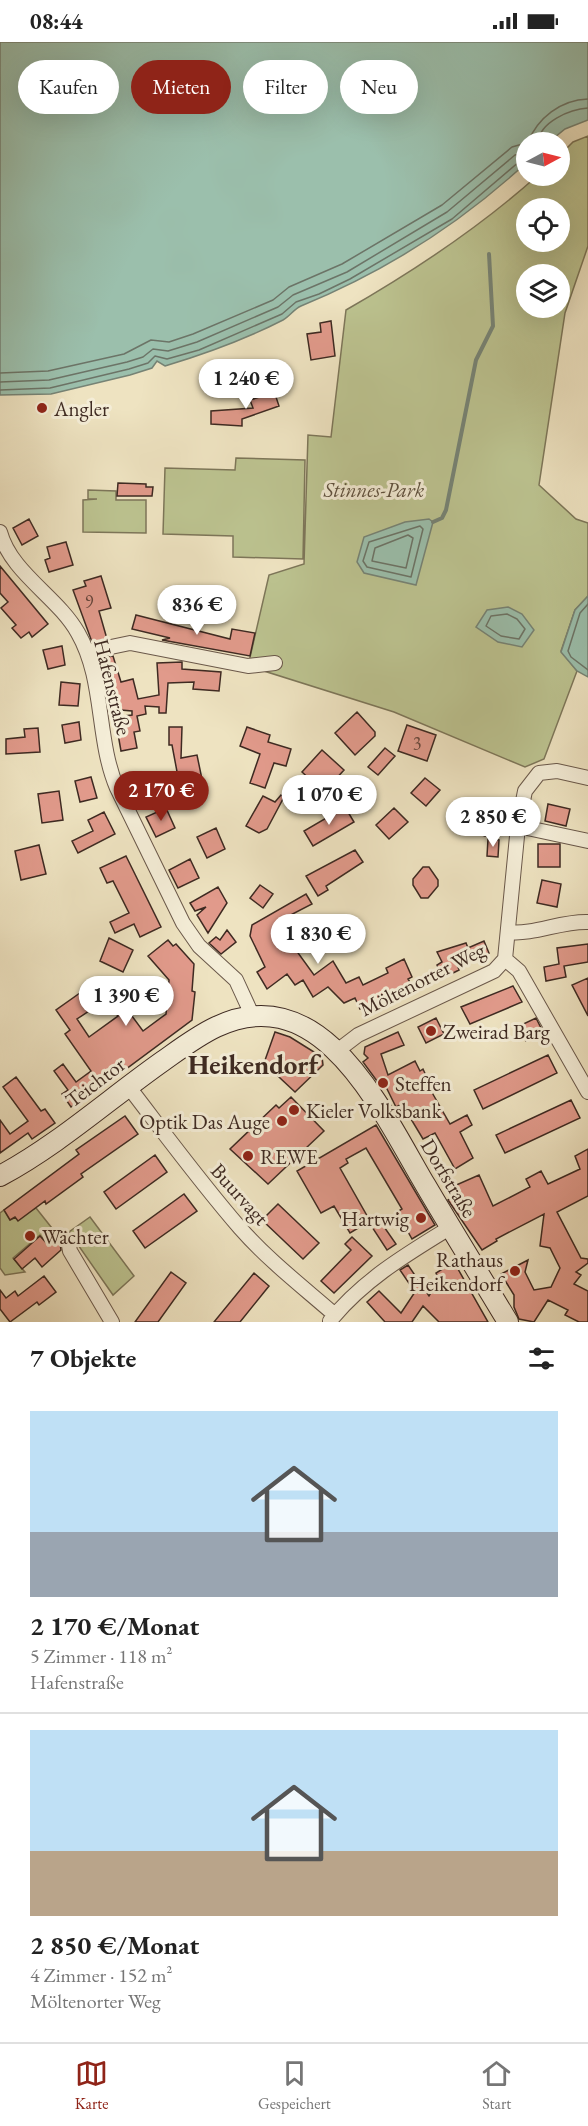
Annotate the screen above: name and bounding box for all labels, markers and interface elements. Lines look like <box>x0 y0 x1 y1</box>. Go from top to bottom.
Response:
text: 08:44 <box>30 7 83 36</box>
chip: Kaufen <box>18 60 119 114</box>
chip: Mieten <box>131 60 231 114</box>
chip: Filter <box>243 60 328 114</box>
chip: Neu <box>340 60 418 114</box>
north arrow <box>516 132 570 186</box>
map controls <box>516 132 570 318</box>
button: locate <box>516 198 570 252</box>
button: layers <box>516 264 570 318</box>
pin: 1 240 € <box>191 359 301 410</box>
text: 1 240 € <box>213 365 279 391</box>
place label: Angler <box>53 395 109 422</box>
marker: Angler <box>35 401 49 415</box>
park label: Stinnes-Park <box>323 476 425 503</box>
pin: 836 € <box>155 585 239 636</box>
house number: 9 <box>85 590 94 613</box>
text: 836 € <box>171 591 223 617</box>
street label: Hafenstraße <box>88 636 138 738</box>
house number: 3 <box>413 732 421 755</box>
pin: 2 170 € <box>106 771 216 822</box>
pin: 1 070 € <box>274 775 384 826</box>
text: 2 170 € <box>128 777 194 803</box>
text: 1 070 € <box>296 781 362 807</box>
pin: 2 850 € <box>438 797 548 848</box>
text: 2 850 € <box>460 803 526 829</box>
pin: 1 830 € <box>263 914 373 965</box>
text: 1 830 € <box>285 920 351 946</box>
street label: Möltenorter Weg <box>355 935 490 1022</box>
pin: 1 390 € <box>71 976 181 1027</box>
text: 1 390 € <box>93 982 159 1008</box>
place label: Zweirad Barg <box>443 1018 551 1045</box>
marker: Zweirad Barg <box>424 1024 438 1038</box>
district label: Heikendorf <box>188 1047 322 1082</box>
street label: Teichtor <box>59 1051 131 1113</box>
place label: Steffen <box>395 1070 452 1097</box>
marker: Steffen <box>376 1076 390 1090</box>
place label: Kieler Volksbank <box>306 1097 443 1124</box>
marker: Kieler Volksbank <box>287 1103 301 1117</box>
place label: Optik Das Auge <box>139 1108 270 1135</box>
marker: Optik Das Auge <box>275 1114 289 1128</box>
street label: Dorfstraße <box>415 1134 483 1222</box>
place label: REWE <box>260 1143 318 1170</box>
marker: REWE <box>241 1149 255 1163</box>
street label: Buurvagt <box>205 1157 275 1231</box>
place label: Hartwig <box>341 1205 410 1232</box>
marker: Hartwig <box>414 1211 428 1225</box>
place label: Wächter <box>42 1223 109 1250</box>
marker: Wächter <box>23 1229 37 1243</box>
place label: Rathaus Heikendorf <box>409 1246 505 1297</box>
marker: Rathaus Heikendorf <box>508 1264 522 1278</box>
text: 7 Objekte <box>30 1341 136 1375</box>
icon: filters <box>525 1342 558 1375</box>
icon: home <box>240 1450 348 1558</box>
text: 2 170 €/Monat <box>30 1609 199 1643</box>
text: 5 Zimmer · 118 m² <box>30 1643 173 1669</box>
text: Hafenstraße <box>30 1669 124 1695</box>
icon: home <box>240 1769 348 1877</box>
text: 2 850 €/Monat <box>30 1928 199 1962</box>
text: 4 Zimmer · 152 m² <box>30 1962 173 1988</box>
text: Möltenorter Weg <box>30 1988 161 2014</box>
tab: Karte <box>75 2057 109 2114</box>
tab: Gespeichert <box>258 2057 331 2114</box>
tab: Start <box>480 2057 513 2114</box>

